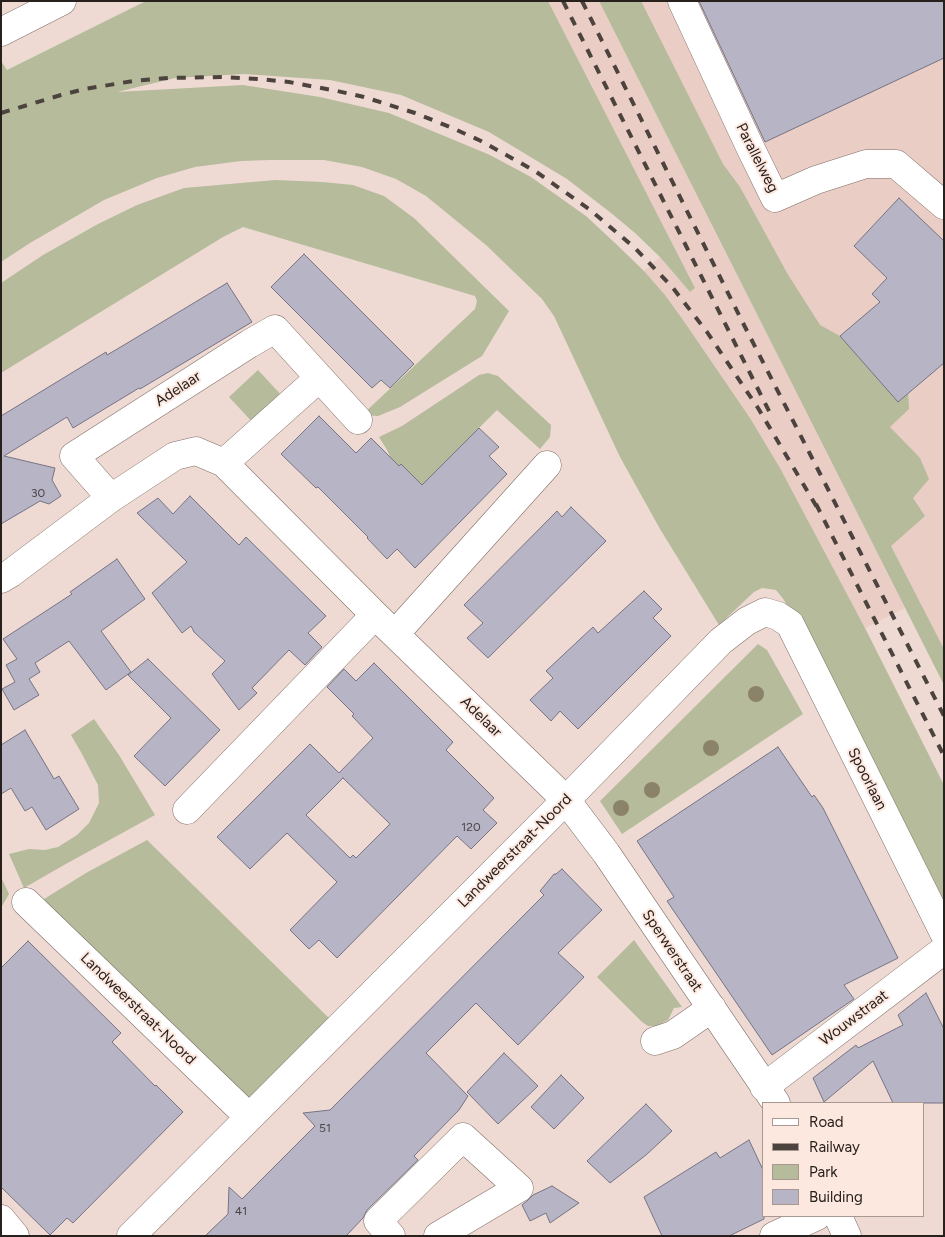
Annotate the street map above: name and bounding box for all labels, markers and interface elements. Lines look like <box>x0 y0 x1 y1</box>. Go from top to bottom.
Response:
street label: Parallelweg <box>732 120 782 196</box>
street label: Adelaar <box>152 368 204 410</box>
house number: 30 <box>31 486 45 500</box>
street label: Adelaar <box>457 693 505 741</box>
street label: Spoorlaan <box>844 745 890 813</box>
street label: Landweerstraat-Noord <box>454 790 576 912</box>
house number: 120 <box>461 820 481 834</box>
street label: Sperwerstraat <box>638 907 706 995</box>
street label: Landweerstraat-Noord <box>77 949 199 1069</box>
street label: Wouwstraat <box>816 986 892 1050</box>
legend <box>762 1102 925 1217</box>
text: Road <box>809 1113 844 1131</box>
house number: 51 <box>319 1121 331 1135</box>
text: Railway <box>809 1138 860 1156</box>
text: Park <box>809 1163 838 1181</box>
text: Building <box>809 1188 863 1206</box>
house number: 41 <box>235 1204 247 1218</box>

